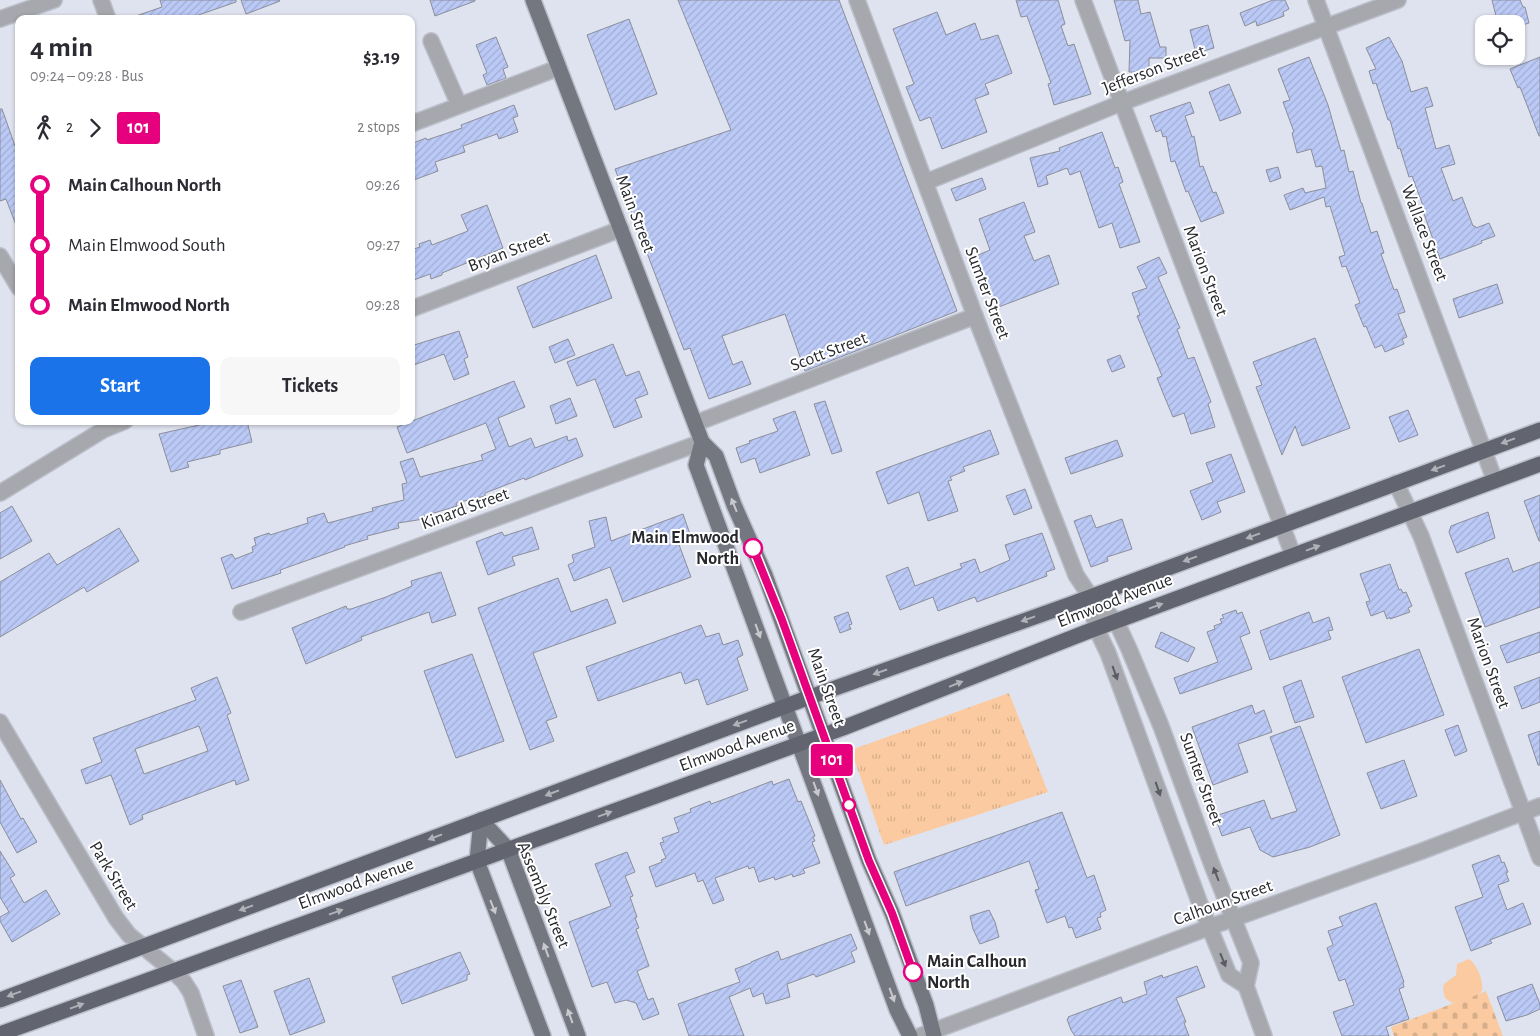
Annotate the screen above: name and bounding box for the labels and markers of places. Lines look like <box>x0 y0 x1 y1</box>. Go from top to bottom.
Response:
place label: Main Elmwood North <box>631 529 740 568</box>
marker: Main Elmwood North <box>743 538 763 558</box>
unlabelled marker <box>842 798 856 812</box>
place label: Main Calhoun North <box>927 953 1027 992</box>
marker: Main Calhoun North <box>903 962 923 982</box>

